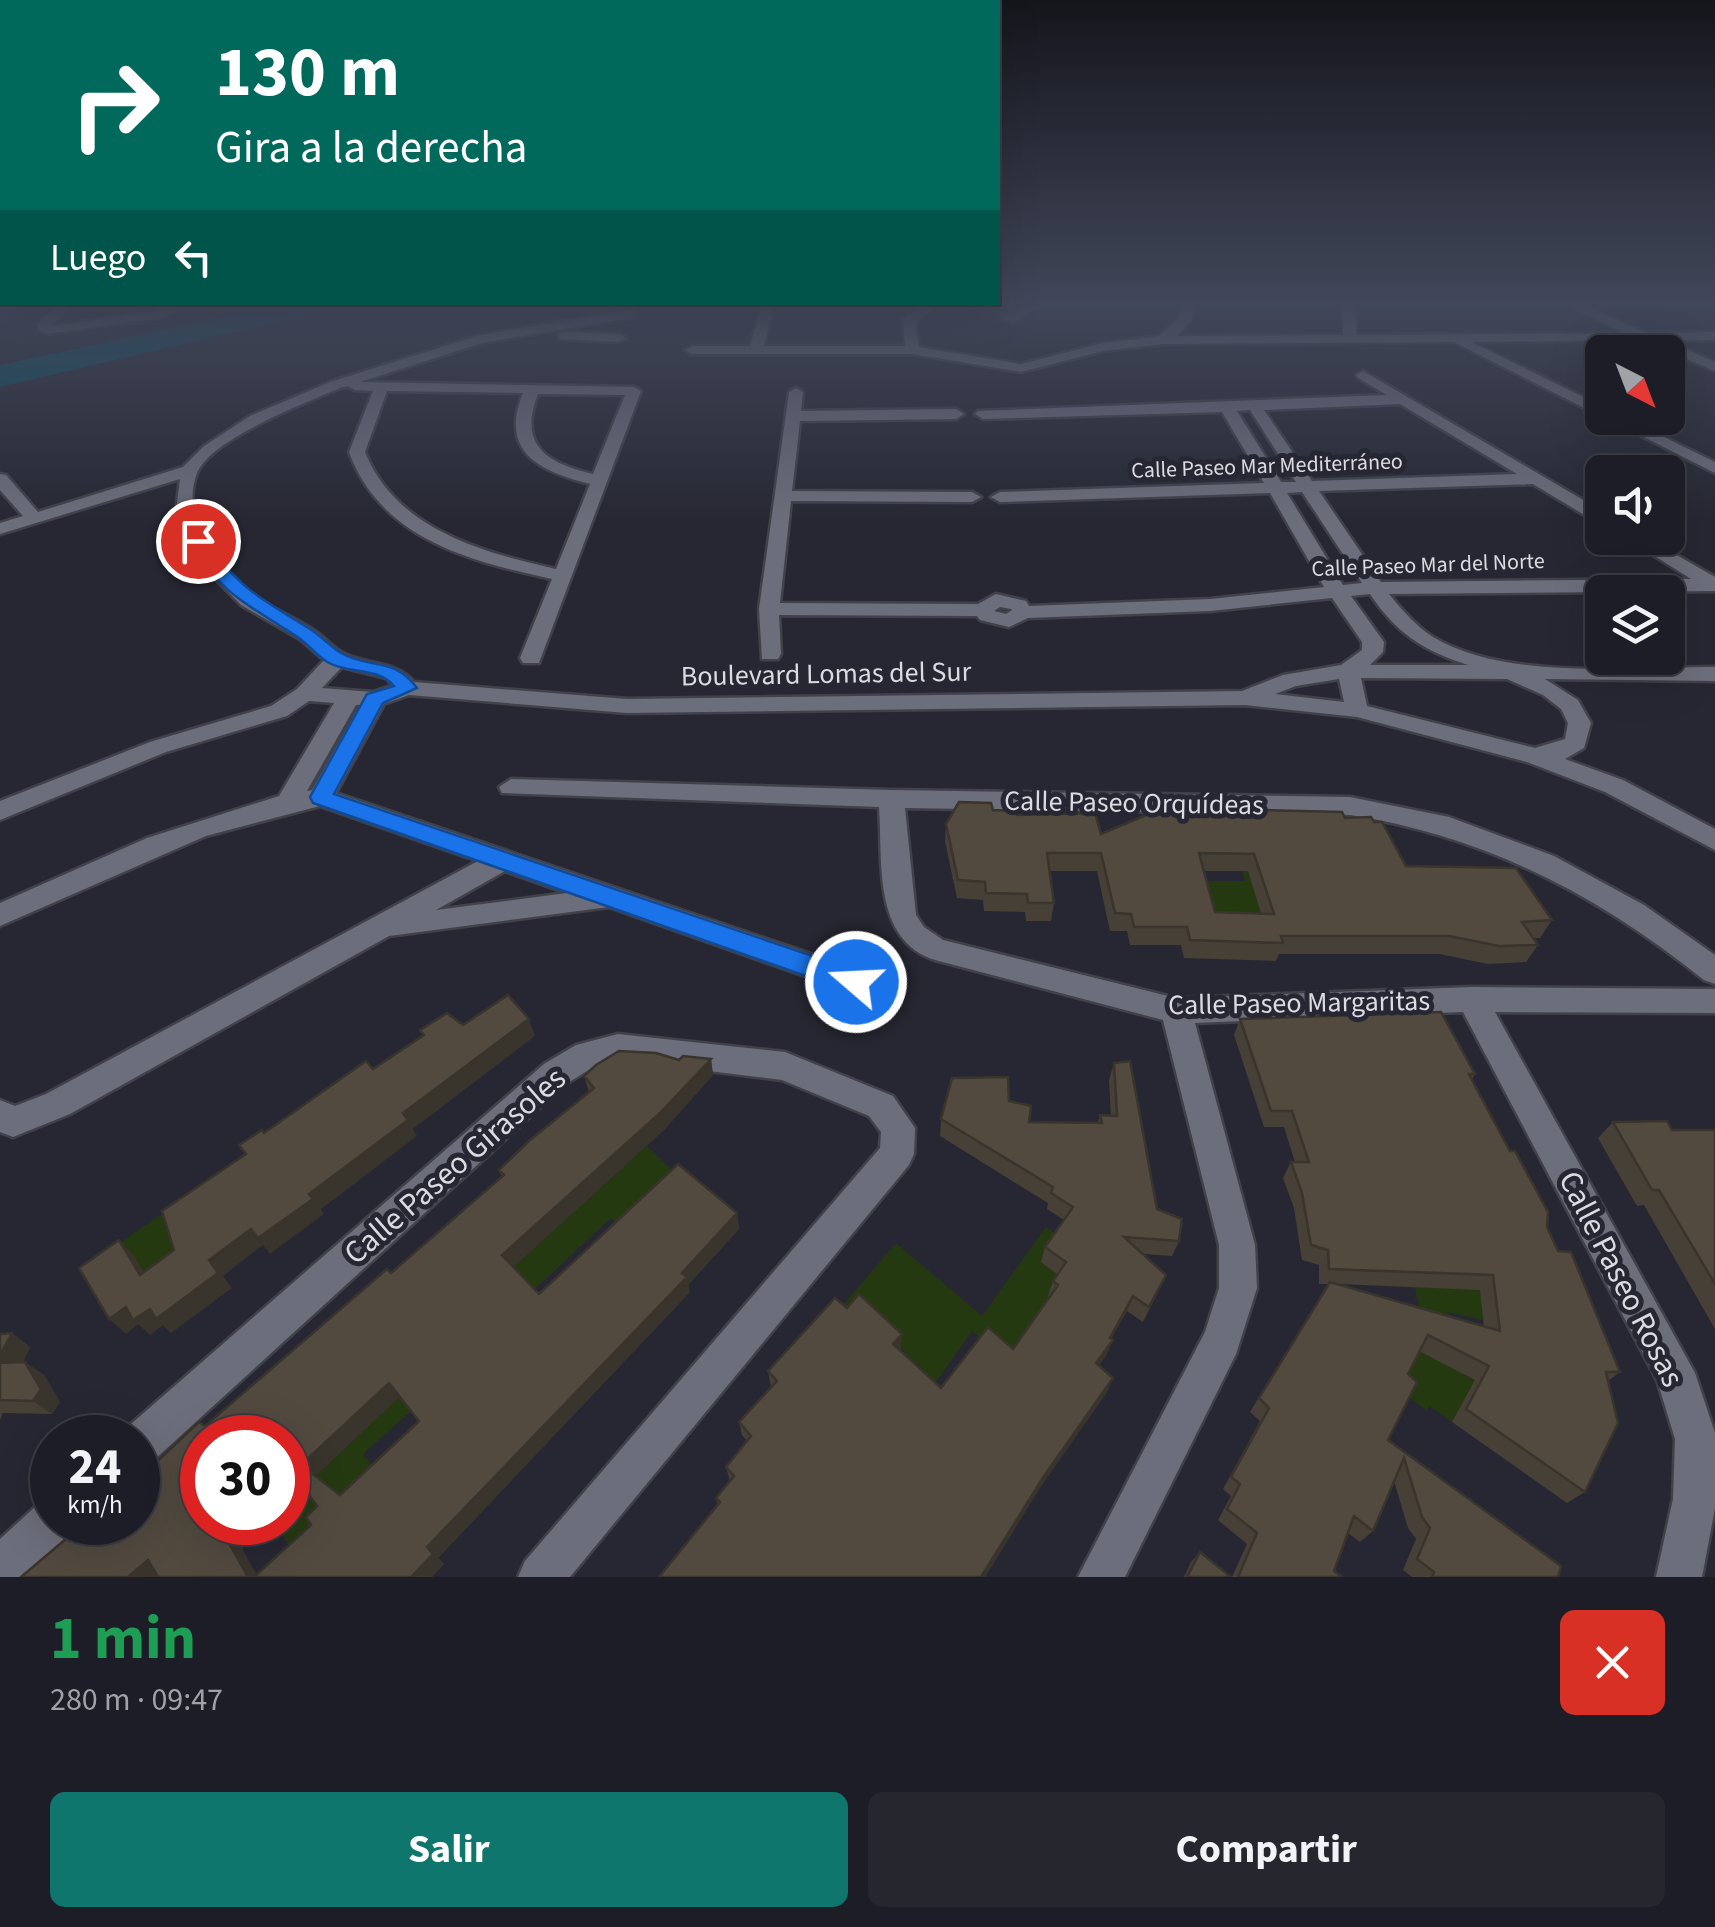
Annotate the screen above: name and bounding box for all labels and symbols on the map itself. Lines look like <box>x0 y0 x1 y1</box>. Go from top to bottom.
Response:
north arrow <box>1585 335 1685 435</box>
street label: Calle Paseo Mar Mediterráneo <box>1131 445 1403 487</box>
pin <box>156 499 241 584</box>
street label: Calle Paseo Mar del Norte <box>1311 545 1545 585</box>
street label: Boulevard Lomas del Sur <box>680 651 972 697</box>
street label: Calle Paseo Orquídeas <box>1004 781 1264 825</box>
position arrow <box>804 930 908 1034</box>
street label: Calle Paseo Margaritas <box>1168 981 1430 1025</box>
street label: Calle Paseo Girasoles <box>334 1056 576 1276</box>
street label: Calle Paseo Rosas <box>1547 1163 1695 1395</box>
speed limit sign: 30 <box>180 1415 310 1545</box>

